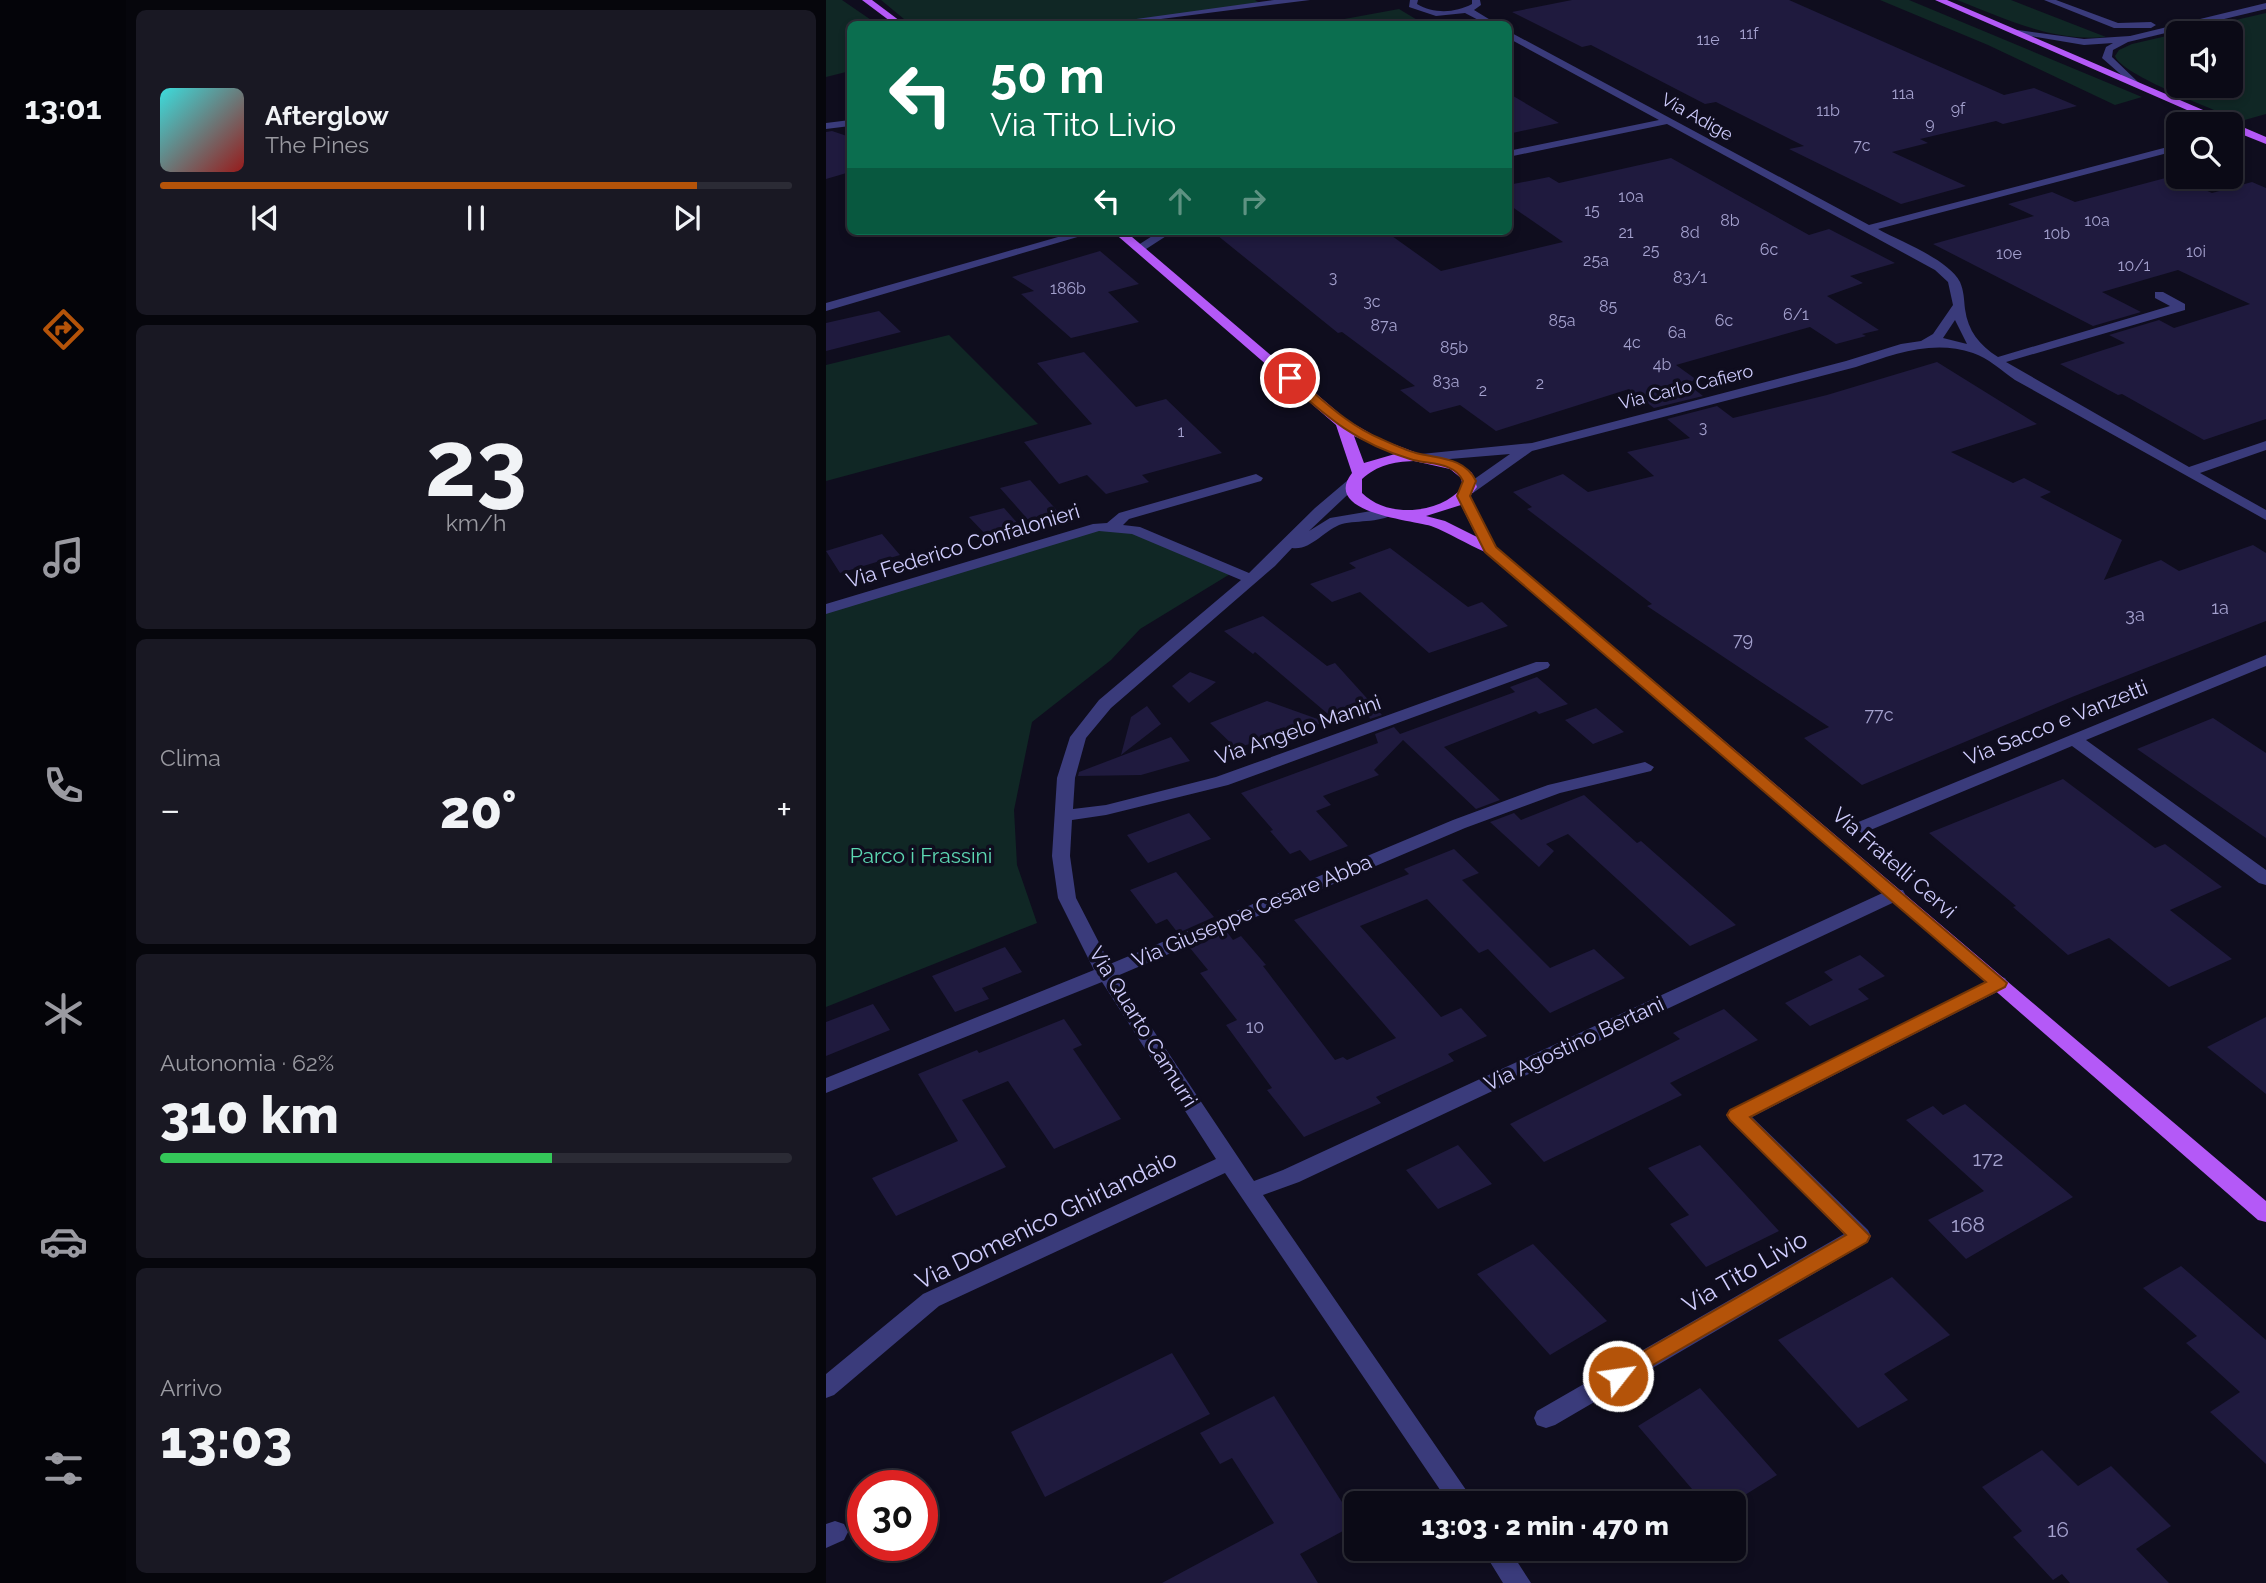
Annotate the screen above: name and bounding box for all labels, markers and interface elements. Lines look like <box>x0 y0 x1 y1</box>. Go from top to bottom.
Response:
map controls <box>2166 21 2243 189</box>
button: sound <box>2166 21 2243 98</box>
house number: 11f <box>1740 24 1759 43</box>
house number: 11e <box>1696 30 1720 49</box>
text: 50 m <box>990 47 1105 104</box>
icon: left <box>875 49 966 140</box>
house number: 11a <box>1892 84 1914 103</box>
street label: Via Adige <box>1658 88 1737 145</box>
text: 13:01 <box>24 89 102 126</box>
house number: 9f <box>1951 99 1966 118</box>
text: Afterglow <box>265 101 389 131</box>
house number: 11b <box>1816 101 1840 120</box>
text: Via Tito Livio <box>990 106 1176 143</box>
button: search <box>2166 112 2243 189</box>
house number: 9 <box>1925 114 1935 133</box>
text: The Pines <box>265 131 369 158</box>
house number: 7c <box>1853 136 1871 155</box>
icon: left <box>1088 182 1126 220</box>
icon: ahead <box>1161 182 1199 220</box>
icon: right <box>1234 182 1272 220</box>
house number: 10a <box>1618 187 1644 206</box>
icon: previous <box>246 199 284 237</box>
icon: pause <box>457 199 495 237</box>
icon: next <box>668 199 706 237</box>
house number: 15 <box>1584 201 1600 220</box>
house number: 8b <box>1720 211 1740 230</box>
house number: 10a <box>2084 211 2110 230</box>
house number: 21 <box>1618 223 1634 242</box>
house number: 8d <box>1680 223 1700 242</box>
house number: 10b <box>2044 224 2070 243</box>
house number: 6c <box>1760 240 1778 259</box>
house number: 25 <box>1642 241 1660 260</box>
house number: 10i <box>2186 242 2206 261</box>
house number: 10e <box>1996 244 2022 263</box>
house number: 25a <box>1583 251 1609 270</box>
house number: 10/1 <box>2118 256 2151 275</box>
house number: 3 <box>1329 268 1337 287</box>
house number: 83/1 <box>1673 268 1707 287</box>
house number: 186b <box>1050 279 1086 298</box>
house number: 3c <box>1363 292 1381 311</box>
house number: 85 <box>1599 297 1617 316</box>
icon: directions <box>39 305 88 354</box>
house number: 6/1 <box>1783 305 1809 324</box>
house number: 85a <box>1549 311 1575 330</box>
house number: 6c <box>1715 311 1733 330</box>
house number: 87a <box>1371 316 1397 335</box>
house number: 6a <box>1668 323 1686 342</box>
house number: 4c <box>1623 333 1641 352</box>
house number: 85b <box>1440 338 1468 357</box>
pin <box>1260 348 1320 408</box>
house number: 4b <box>1653 355 1671 374</box>
icon: arrive <box>1271 359 1309 397</box>
street label: Via Carlo Cafiero <box>1617 360 1755 413</box>
house number: 83a <box>1433 372 1459 391</box>
house number: 2 <box>1536 374 1544 393</box>
house number: 2 <box>1479 381 1487 400</box>
text: 23 <box>425 410 527 517</box>
house number: 3 <box>1699 418 1707 437</box>
house number: 1 <box>1178 422 1185 441</box>
street label: Via Federico Confalonieri <box>843 498 1083 593</box>
text: km/h <box>446 509 506 536</box>
icon: music <box>39 533 88 582</box>
house number: 1a <box>2211 597 2229 618</box>
house number: 3a <box>2125 604 2145 625</box>
house number: 79 <box>1733 629 1753 650</box>
street label: Via Sacco e Vanzetti <box>1961 674 2151 771</box>
street label: Via Angelo Manini <box>1212 689 1384 770</box>
house number: 77c <box>1864 704 1894 725</box>
text: Clima <box>160 744 221 771</box>
icon: phone <box>39 761 88 810</box>
text: 20° <box>440 779 517 840</box>
text: − <box>160 787 180 832</box>
text: + <box>776 787 792 832</box>
street label: Via Fratelli Cervi <box>1827 802 1962 923</box>
park label: Parco i Frassini <box>850 843 992 868</box>
street label: Via Giuseppe Cesare Abba <box>1128 849 1375 972</box>
street label: Via Quarto Camurri <box>1084 942 1203 1112</box>
icon: climate <box>39 989 88 1038</box>
street label: Via Agostino Bertani <box>1480 991 1668 1096</box>
house number: 10 <box>1246 1016 1264 1037</box>
text: Autonomia · 62% <box>160 1049 334 1076</box>
text: 310 km <box>160 1084 339 1145</box>
street label: Via Domenico Ghirlandaio <box>910 1144 1181 1295</box>
house number: 172 <box>1972 1146 2004 1171</box>
house number: 168 <box>1951 1212 1985 1237</box>
icon: car <box>39 1217 88 1266</box>
street label: Via Tito Livio <box>1677 1224 1812 1319</box>
position arrow <box>1581 1339 1655 1413</box>
text: Arrivo <box>160 1374 222 1401</box>
text: 13:03 <box>160 1409 292 1470</box>
icon: filters <box>39 1444 88 1493</box>
speed limit sign: 30 <box>847 1470 938 1561</box>
text: 13:03 · 2 min · 470 m <box>1421 1511 1669 1541</box>
house number: 16 <box>2047 1517 2069 1542</box>

